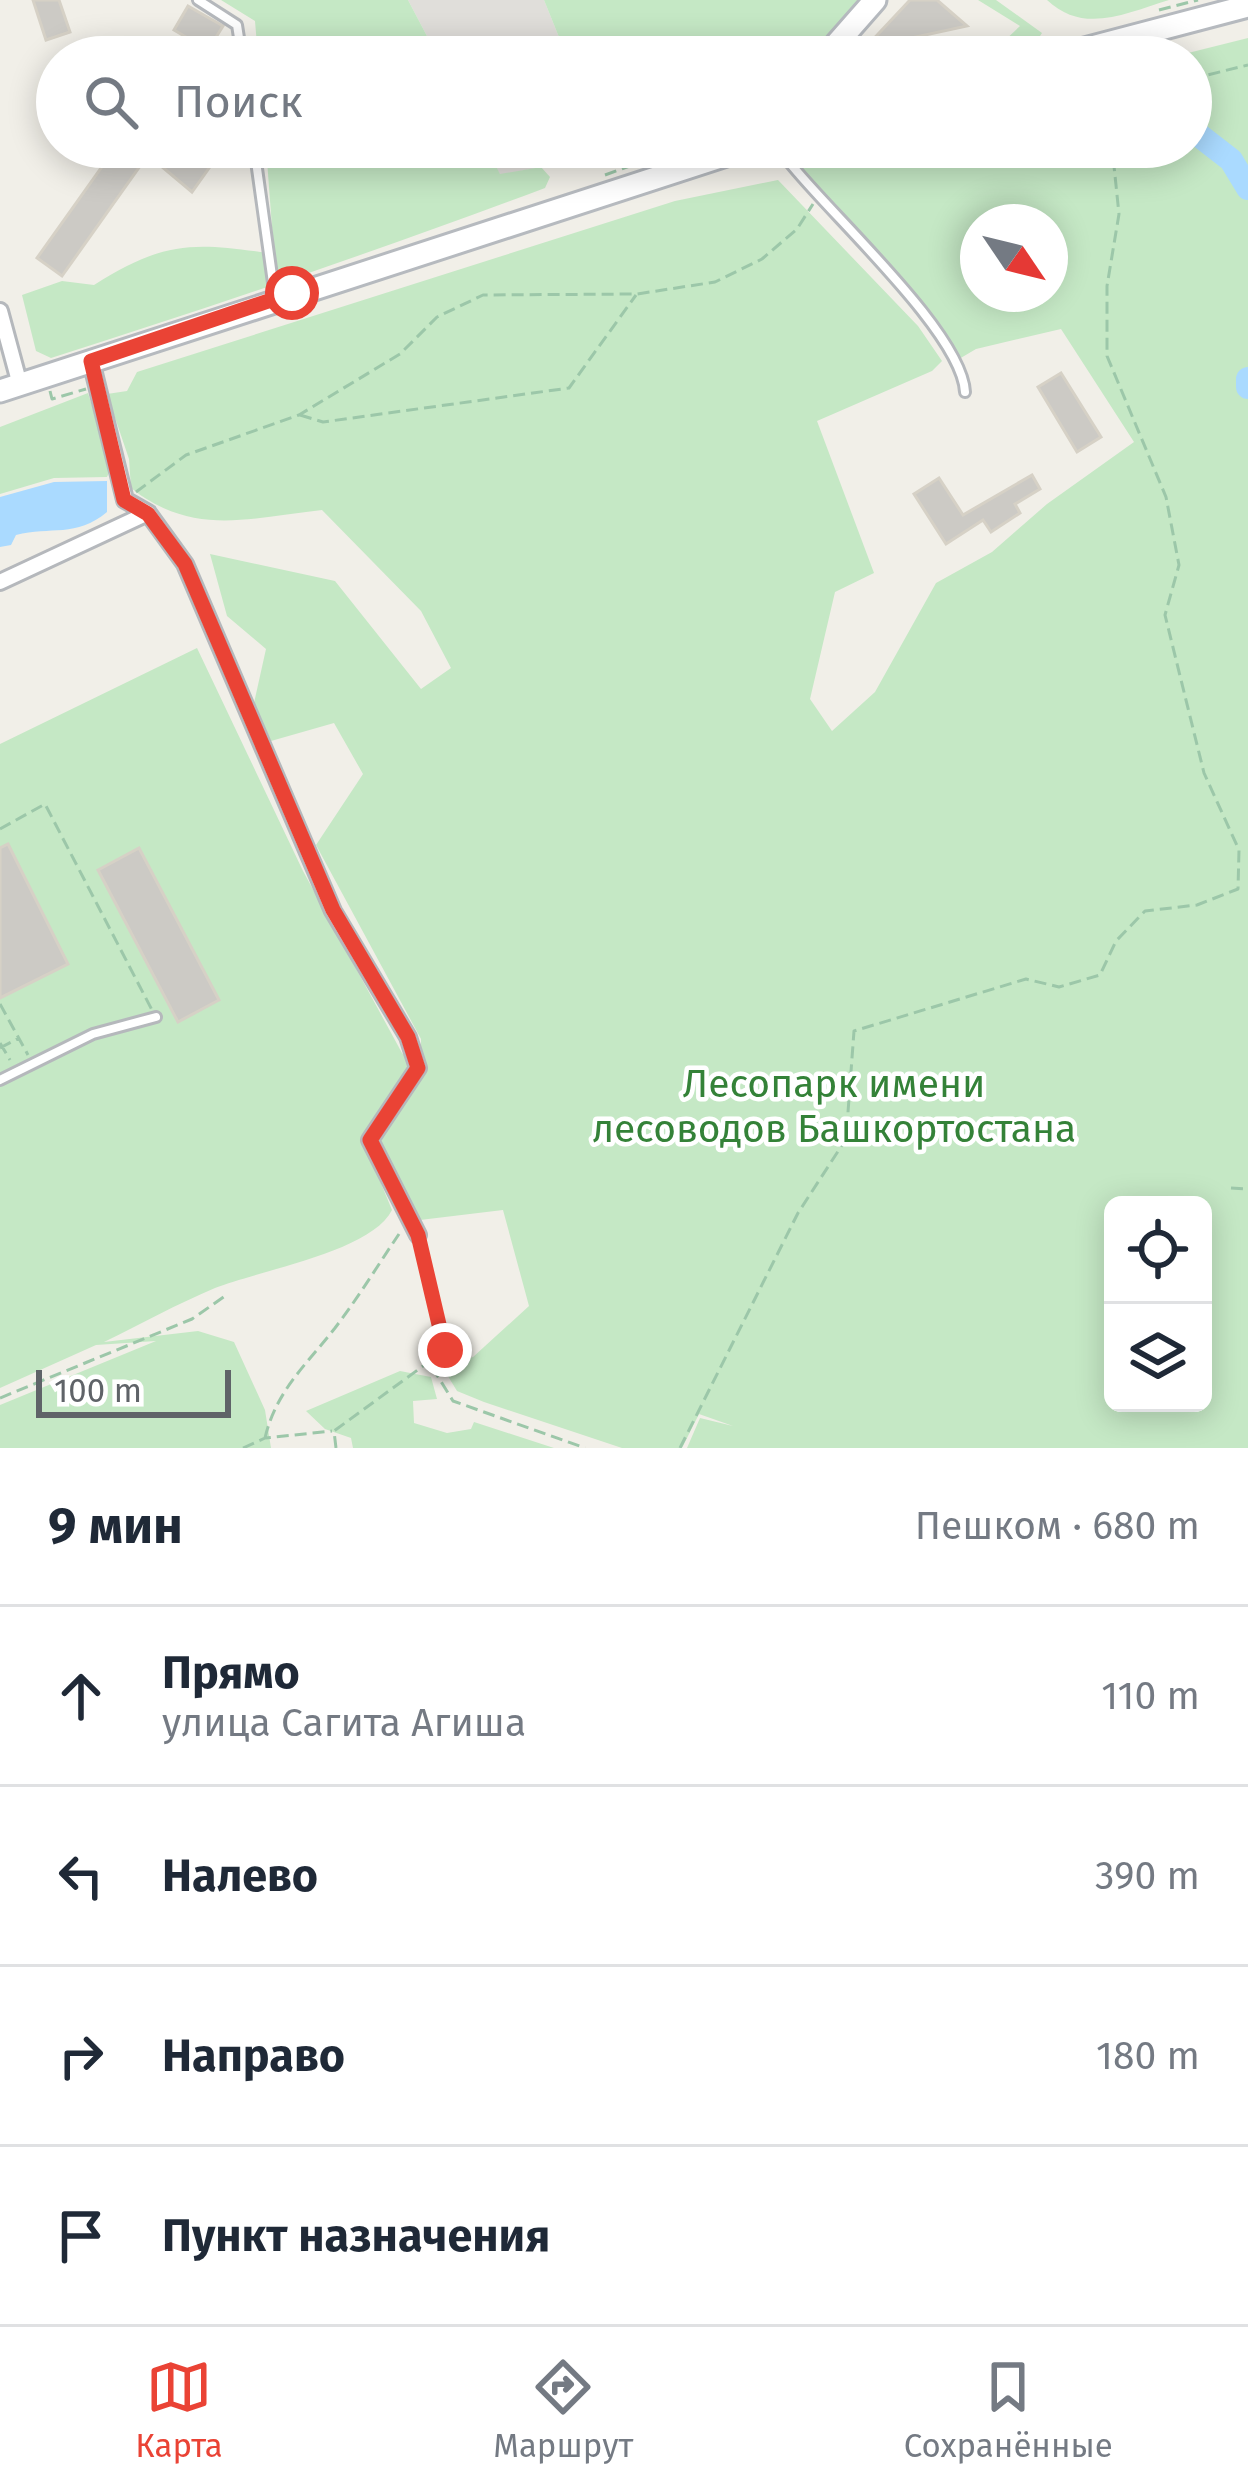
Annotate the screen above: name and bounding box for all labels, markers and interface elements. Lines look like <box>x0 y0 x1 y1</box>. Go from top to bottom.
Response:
search box <box>36 36 1212 168</box>
icon: search <box>78 69 144 135</box>
text: Поиск <box>174 75 303 129</box>
north arrow <box>960 204 1068 312</box>
route start <box>265 266 319 320</box>
park label: Лесопарк имени лесоводов Башкортостана <box>592 1061 1076 1152</box>
map controls <box>1104 1196 1212 1412</box>
button: locate <box>1104 1196 1212 1304</box>
button: layers <box>1104 1304 1212 1412</box>
route end <box>418 1323 472 1377</box>
scale bar <box>36 1364 231 1417</box>
text: 100 m <box>54 1371 142 1411</box>
text: 9 мин <box>48 1495 183 1557</box>
text: Пешком · 680 m <box>915 1503 1200 1549</box>
text: Прямо <box>162 1646 300 1700</box>
icon: ahead <box>48 1663 114 1729</box>
text: 110 m <box>1101 1673 1200 1719</box>
text: улица Сагита Агиша <box>162 1700 526 1746</box>
icon: left <box>48 1843 114 1909</box>
text: Налево <box>162 1849 318 1903</box>
text: 390 m <box>1095 1853 1200 1899</box>
icon: right <box>48 2023 114 2089</box>
text: Направо <box>162 2029 345 2083</box>
text: 180 m <box>1096 2033 1200 2079</box>
icon: arrive <box>48 2203 114 2269</box>
text: Пункт назначения <box>162 2209 550 2263</box>
tab: Карта <box>135 2354 223 2466</box>
tab: Маршрут <box>493 2354 633 2466</box>
tab: Сохранённые <box>904 2354 1113 2466</box>

